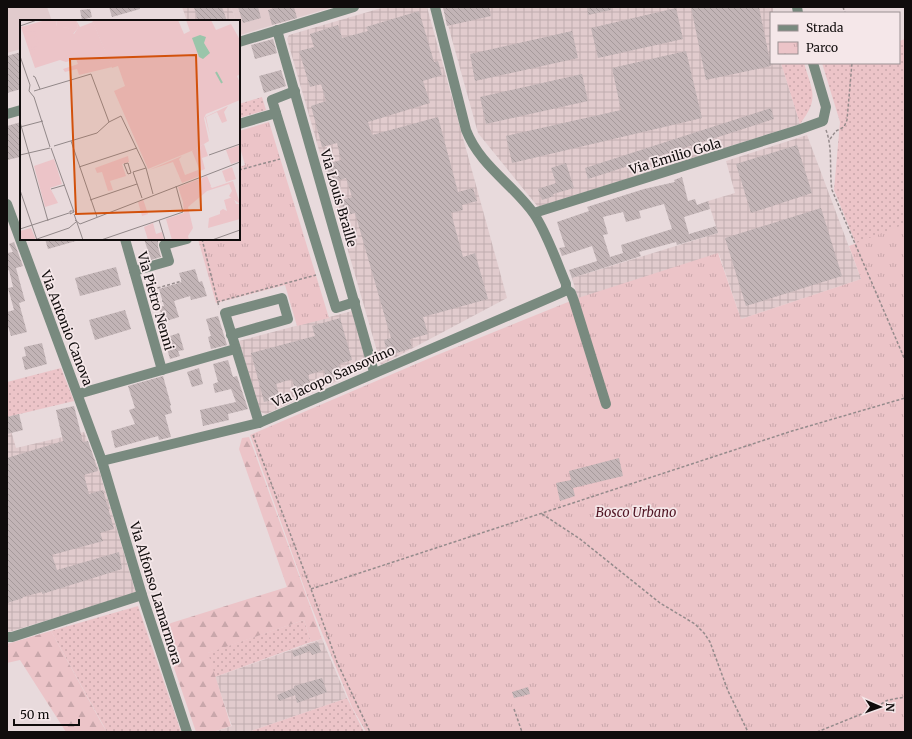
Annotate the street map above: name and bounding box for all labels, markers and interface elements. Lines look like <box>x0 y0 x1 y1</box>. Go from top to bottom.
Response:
legend <box>770 12 900 64</box>
inset map <box>20 20 240 240</box>
text: Strada <box>806 20 844 35</box>
text: Parco <box>806 40 838 55</box>
street label: Via Emilio Gola <box>626 134 723 179</box>
street label: Via Louis Braille <box>316 146 361 249</box>
street label: Via Pietro Nenni <box>133 249 178 352</box>
street label: Via Antonio Canova <box>36 267 96 388</box>
street label: Via Jacopo Sansovino <box>268 342 398 412</box>
park label: Bosco Urbano <box>596 504 676 521</box>
street label: Via Alfonso Lamarmora <box>125 519 185 667</box>
north arrow <box>860 687 900 727</box>
scale bar <box>14 701 79 727</box>
text: N <box>883 703 897 712</box>
text: 50 m <box>20 707 49 722</box>

